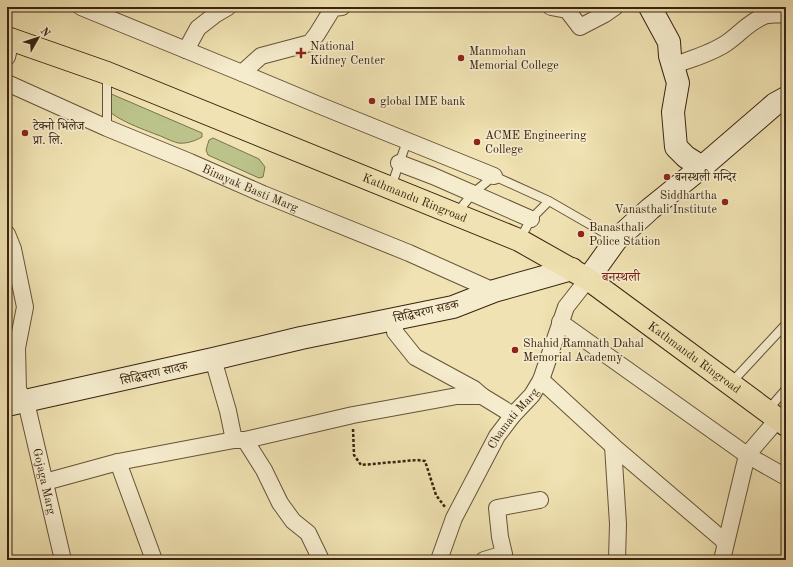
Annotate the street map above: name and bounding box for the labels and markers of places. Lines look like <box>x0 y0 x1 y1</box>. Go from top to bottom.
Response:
place label: National Kidney Center <box>310 41 385 67</box>
place label: Manmohan Memorial College <box>469 46 559 72</box>
marker: National Kidney Center <box>295 47 307 59</box>
marker: Manmohan Memorial College <box>456 53 466 63</box>
marker: global IME bank <box>367 96 377 106</box>
place label: global IME bank <box>380 96 466 108</box>
place label: टेक्नो भिलेज प्रा. लि. <box>32 118 85 147</box>
marker: टेक्नो भिलेज प्रा. लि. <box>20 128 30 138</box>
place label: ACME Engineering College <box>485 130 587 156</box>
marker: ACME Engineering College <box>472 137 482 147</box>
place label: बनस्थली मन्दिर <box>674 169 737 184</box>
marker: बनस्थली मन्दिर <box>662 172 672 182</box>
place label: Siddhartha Vanasthali Institute <box>614 190 717 216</box>
marker: Siddhartha Vanasthali Institute <box>720 197 730 207</box>
place label: Banasthali Police Station <box>589 222 661 248</box>
marker: Banasthali Police Station <box>576 229 586 239</box>
place label: Shahid Ramnath Dahal Memorial Academy <box>523 338 644 364</box>
marker: Shahid Ramnath Dahal Memorial Academy <box>510 345 520 355</box>

